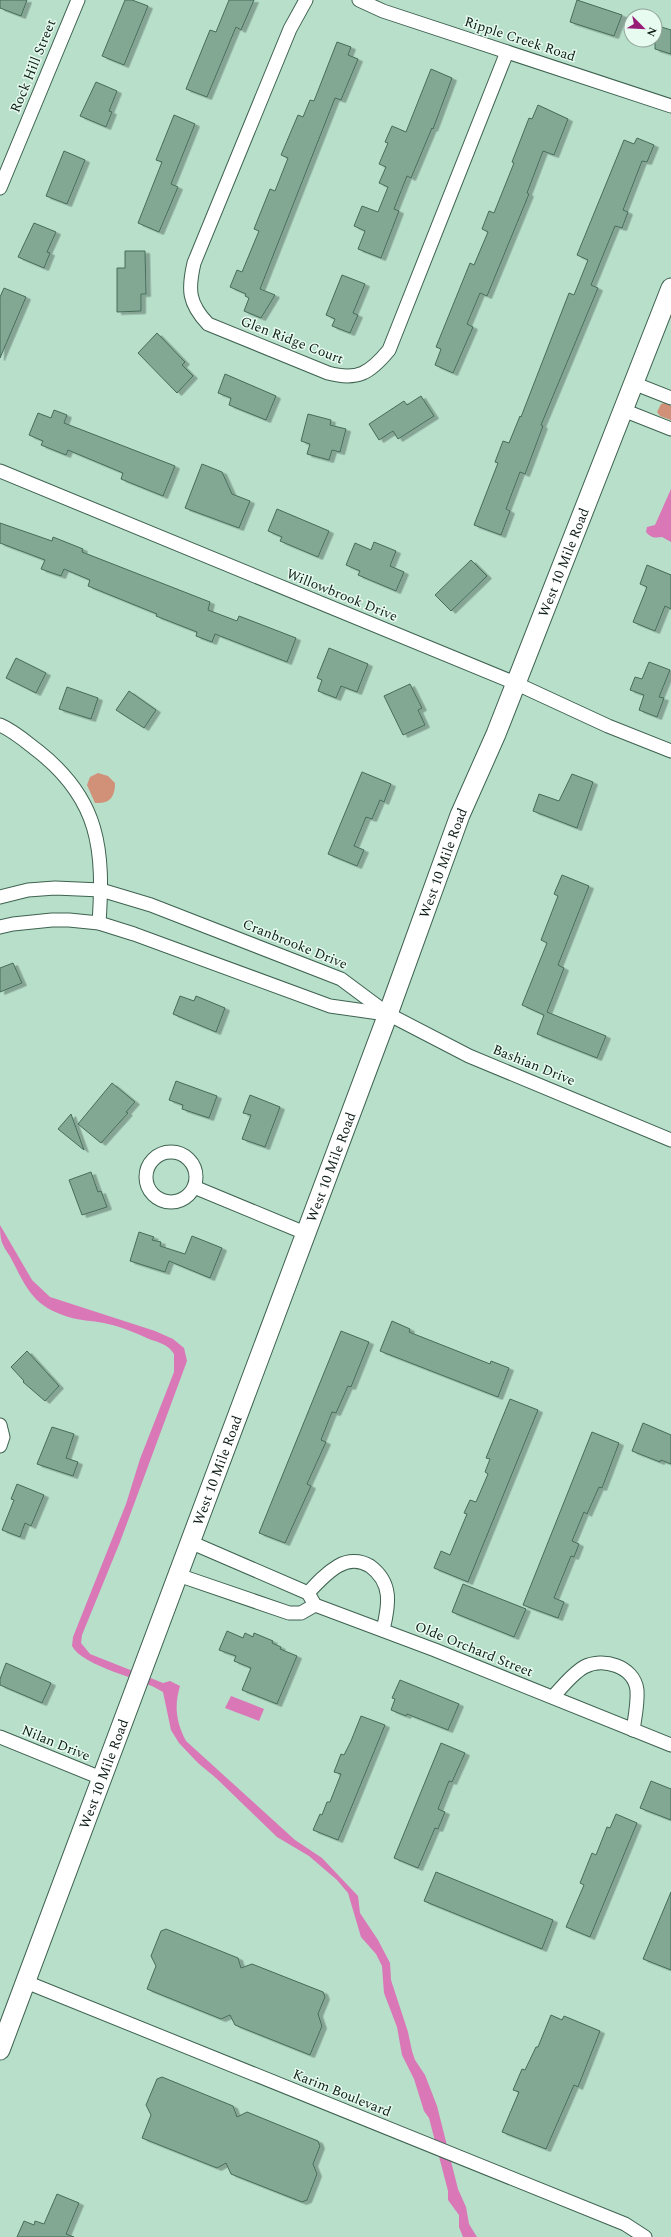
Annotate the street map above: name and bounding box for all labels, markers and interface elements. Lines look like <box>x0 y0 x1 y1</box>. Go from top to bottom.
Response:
north arrow <box>623 8 663 48</box>
street label: Ripple Creek Road <box>462 11 579 67</box>
street label: Rock Hill Street <box>5 16 61 116</box>
text: N <box>642 24 661 39</box>
street label: Glen Ridge Court <box>238 311 347 369</box>
street label: West 10 Mile Road <box>532 504 594 620</box>
street label: Willowbrook Drive <box>283 563 401 627</box>
street label: West 10 Mile Road <box>413 804 473 921</box>
street label: Cranbrooke Drive <box>239 913 351 975</box>
street label: Bashian Drive <box>490 1039 579 1091</box>
street label: West 10 Mile Road <box>301 1109 361 1225</box>
street label: West 10 Mile Road <box>187 1412 247 1528</box>
street label: Olde Orchard Street <box>412 1616 536 1682</box>
street label: West 10 Mile Road <box>73 1716 134 1832</box>
street label: Nilan Drive <box>18 1720 94 1766</box>
street label: Karim Boulevard <box>290 2064 395 2122</box>

